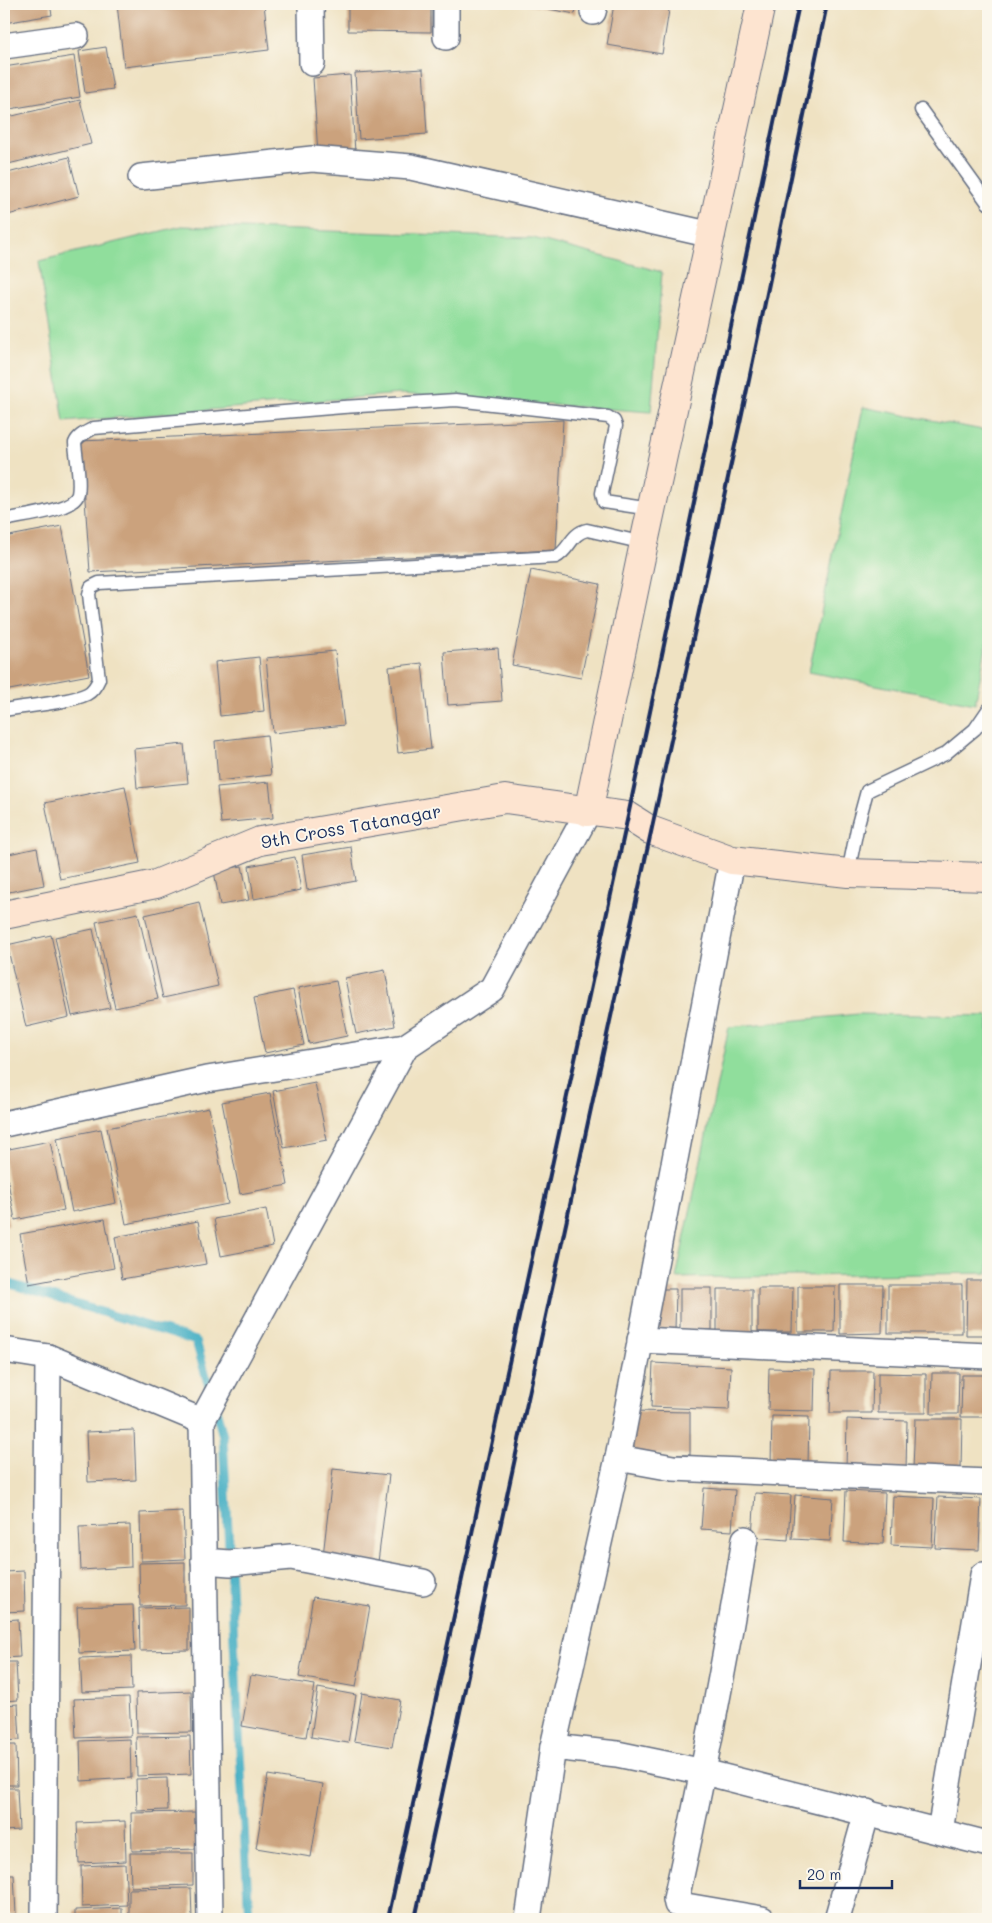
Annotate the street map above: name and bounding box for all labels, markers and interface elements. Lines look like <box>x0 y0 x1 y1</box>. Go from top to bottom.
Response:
street label: 9th Cross Tatanagar <box>259 798 443 854</box>
scale bar <box>800 1858 892 1890</box>
text: 20 m <box>807 1864 841 1884</box>

